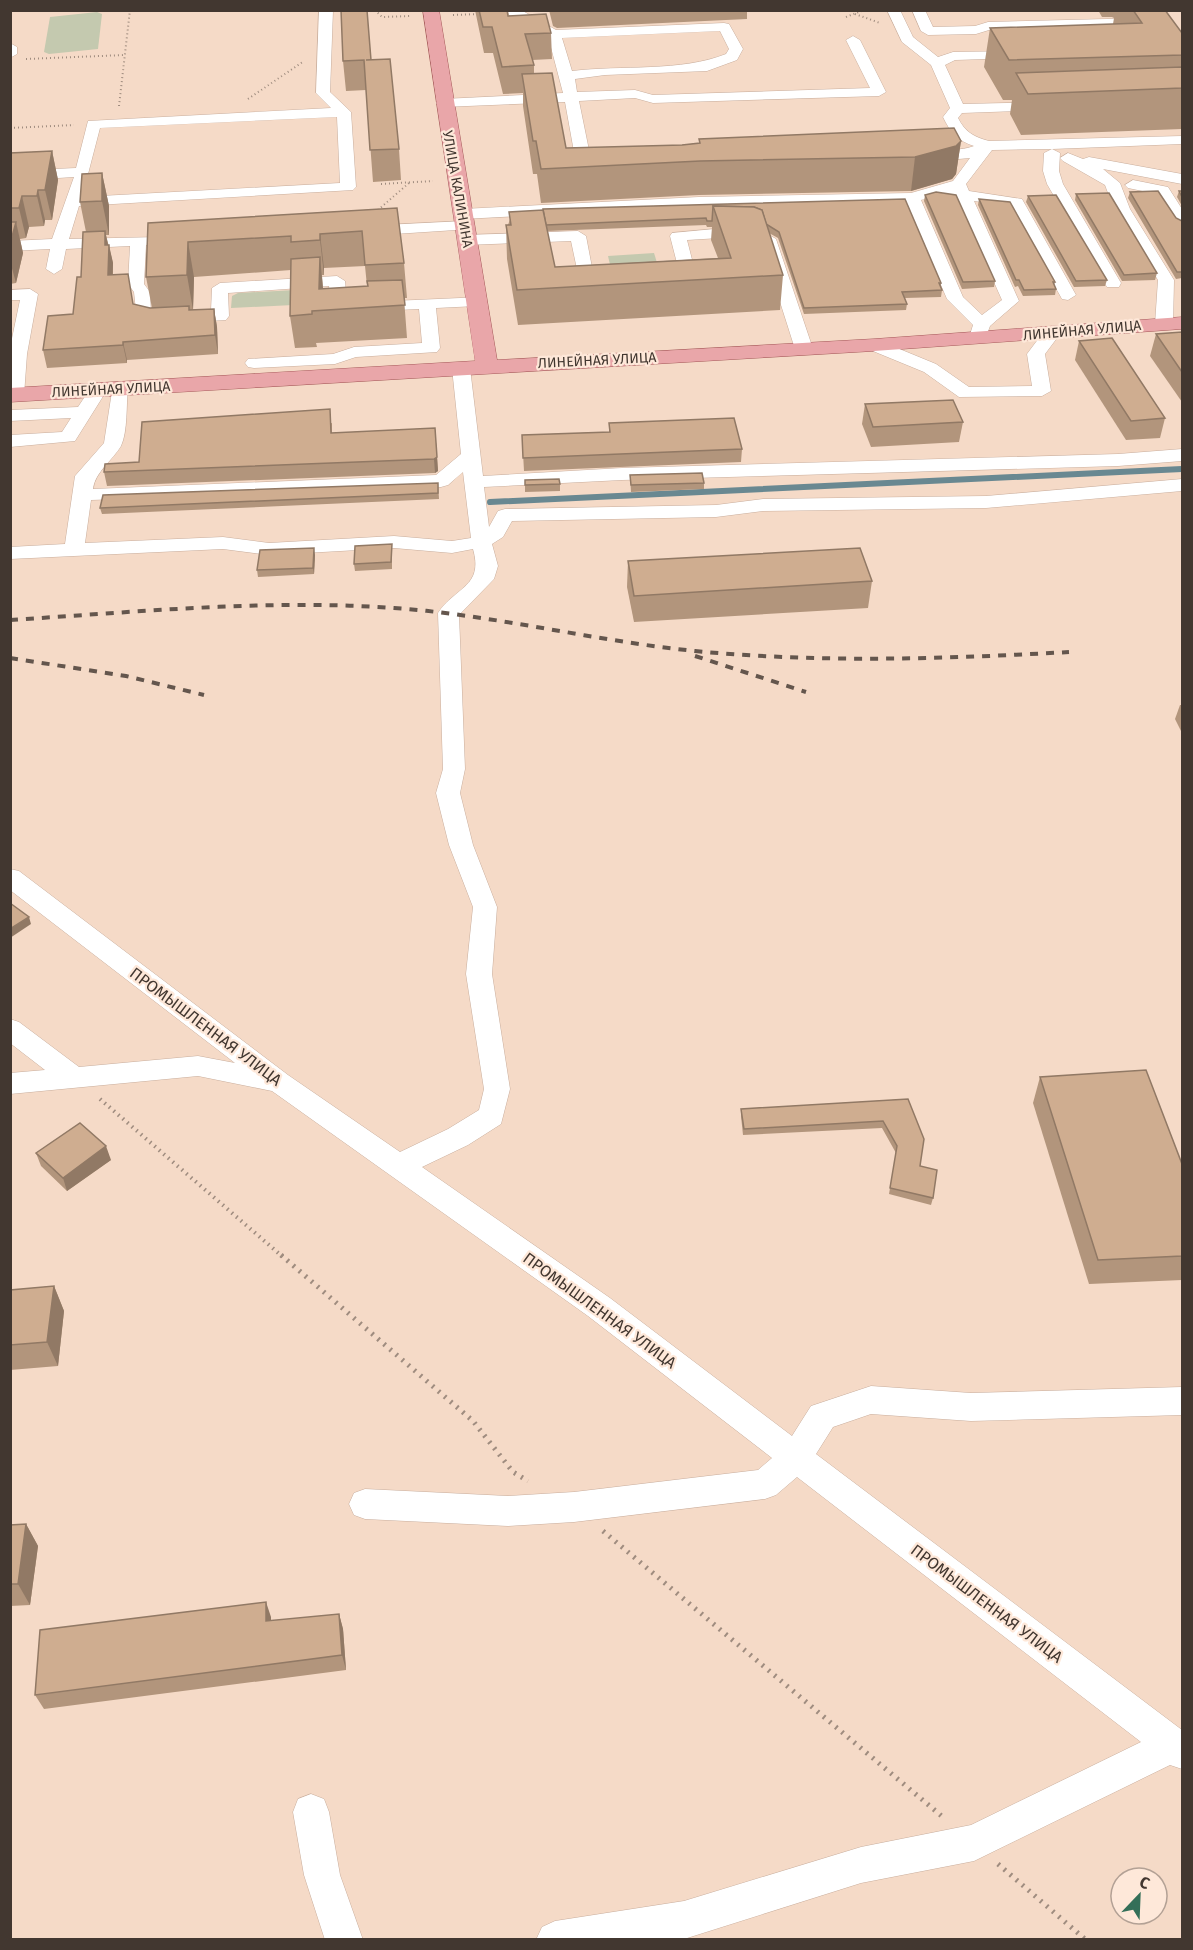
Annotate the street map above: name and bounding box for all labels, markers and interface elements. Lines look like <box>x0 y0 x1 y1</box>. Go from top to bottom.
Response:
street label: УЛИЦА КАЛИНИНА <box>439 129 476 249</box>
street label: ЛИНЕЙНАЯ УЛИЦА <box>1022 317 1142 344</box>
street label: ЛИНЕЙНАЯ УЛИЦА <box>537 349 657 372</box>
street label: ЛИНЕЙНАЯ УЛИЦА <box>51 378 171 401</box>
street label: ПРОМЫШЛЕННАЯ УЛИЦА <box>126 963 286 1090</box>
street label: ПРОМЫШЛЕННАЯ УЛИЦА <box>519 1248 681 1373</box>
street label: ПРОМЫШЛЕННАЯ УЛИЦА <box>907 1540 1067 1667</box>
north arrow <box>1109 1866 1169 1926</box>
text: С <box>1137 1872 1153 1894</box>

